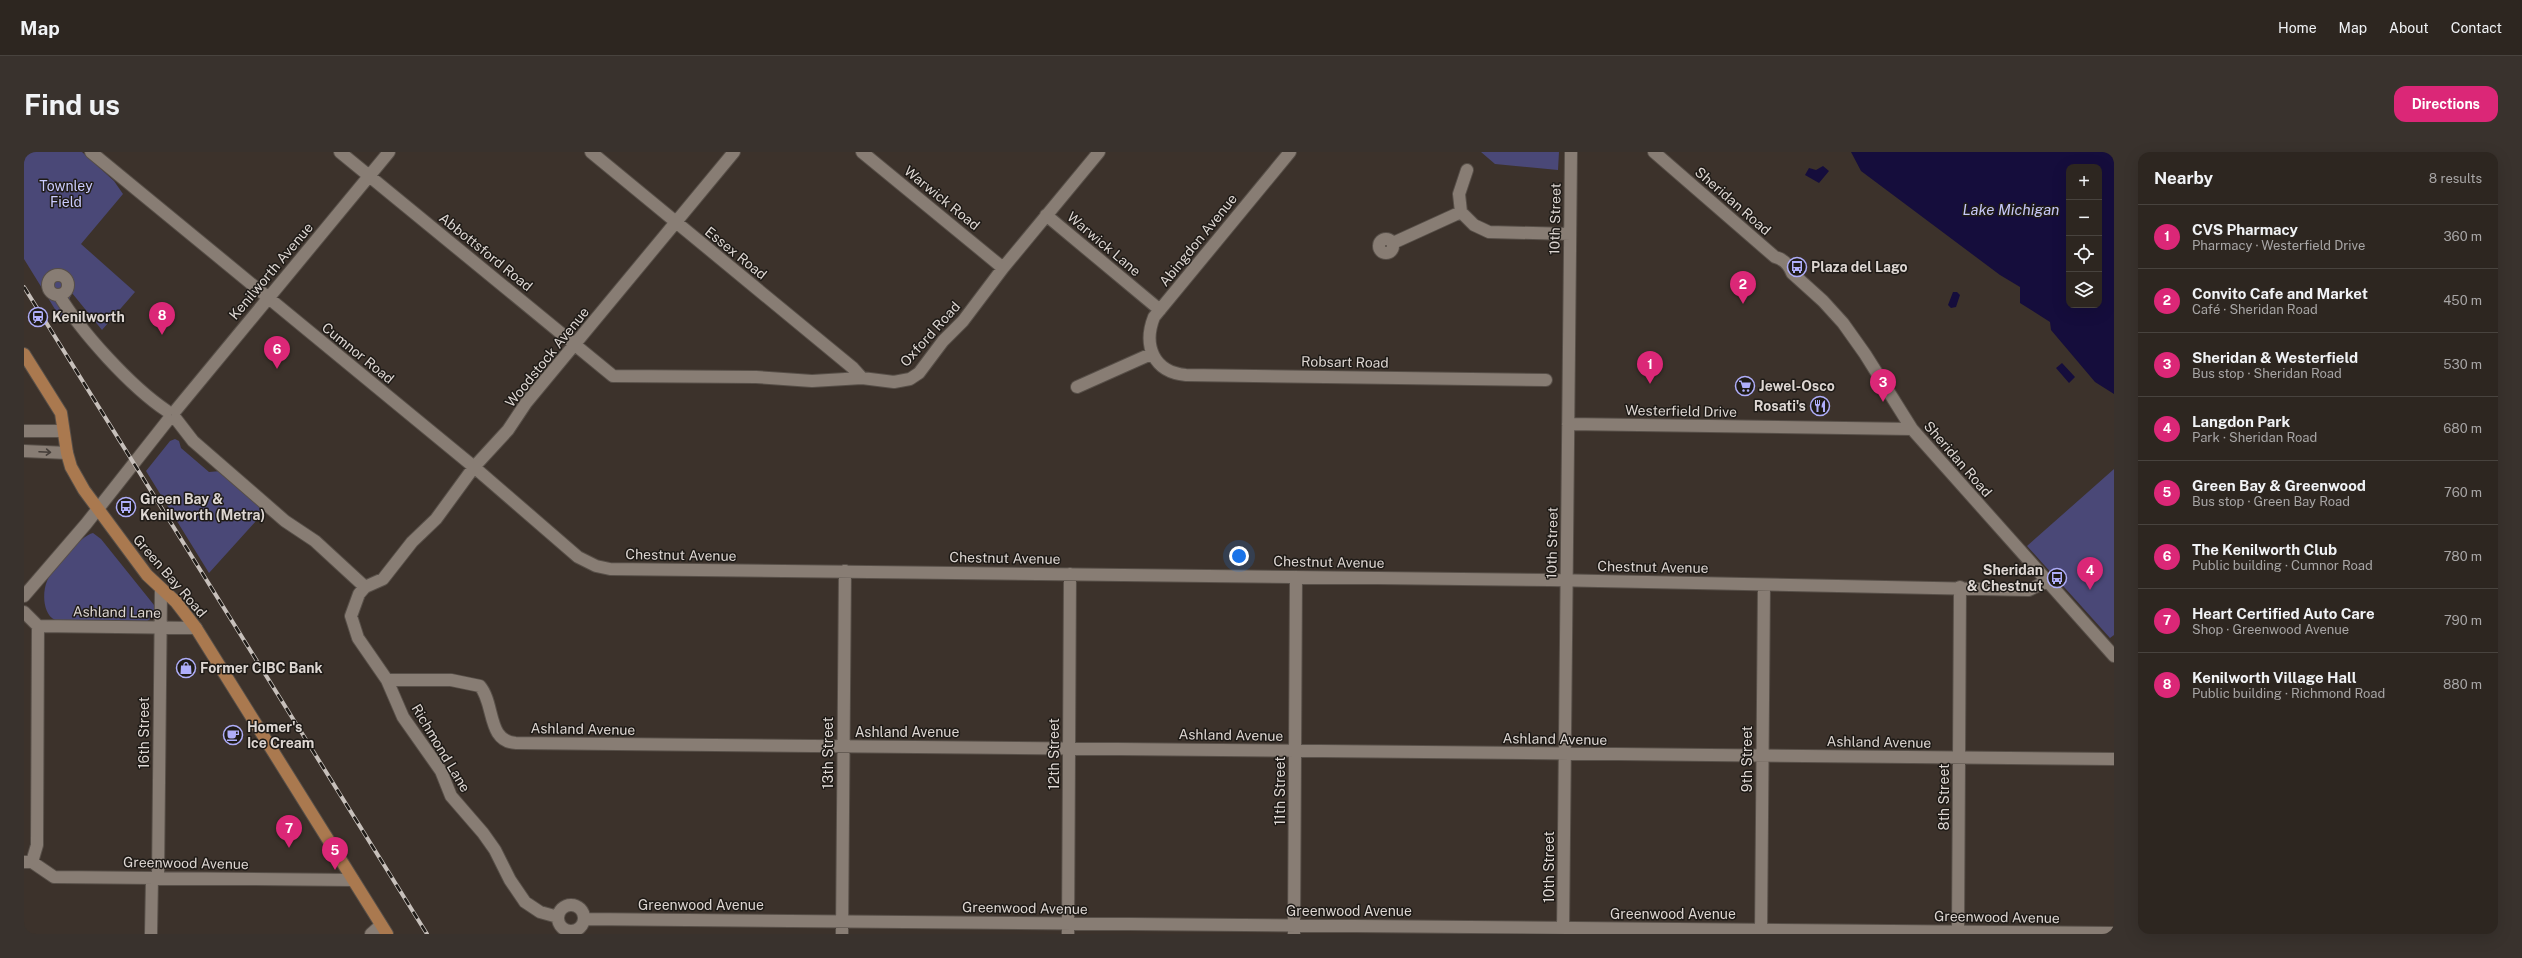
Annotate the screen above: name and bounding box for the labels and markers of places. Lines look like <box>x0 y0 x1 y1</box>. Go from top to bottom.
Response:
bus stop icon: Plaza del Lago <box>1786 256 1808 278</box>
place label: Plaza del Lago <box>1811 259 1908 275</box>
pin: 2 <box>1730 271 1756 304</box>
pin: 8 <box>149 302 175 335</box>
station icon: Kenilworth <box>27 306 49 328</box>
place label: Kenilworth <box>52 309 125 325</box>
pin: 6 <box>264 336 290 369</box>
pin: 1 <box>1637 351 1663 384</box>
pin: 3 <box>1870 369 1896 402</box>
supermarket icon: Jewel-Osco <box>1734 375 1756 397</box>
place label: Jewel-Osco <box>1759 378 1835 394</box>
restaurant icon: Rosati's <box>1809 395 1831 417</box>
place label: Rosati's <box>1754 398 1806 414</box>
place label: Green Bay & Kenilworth (Metra) <box>140 491 265 523</box>
bus stop icon: Green Bay & Kenilworth (Metra) <box>115 496 137 518</box>
pin: 4 <box>2077 557 2103 590</box>
place label: Sheridan & Chestnut <box>1967 562 2043 594</box>
bus stop icon: Sheridan & Chestnut <box>2046 567 2068 589</box>
shop icon: Former CIBC Bank <box>175 657 197 679</box>
place label: Former CIBC Bank <box>200 660 323 676</box>
place label: Homer's Ice Cream <box>247 719 314 751</box>
cafe icon: Homer's Ice Cream <box>222 724 244 746</box>
pin: 7 <box>276 815 302 848</box>
pin: 5 <box>322 837 348 870</box>

